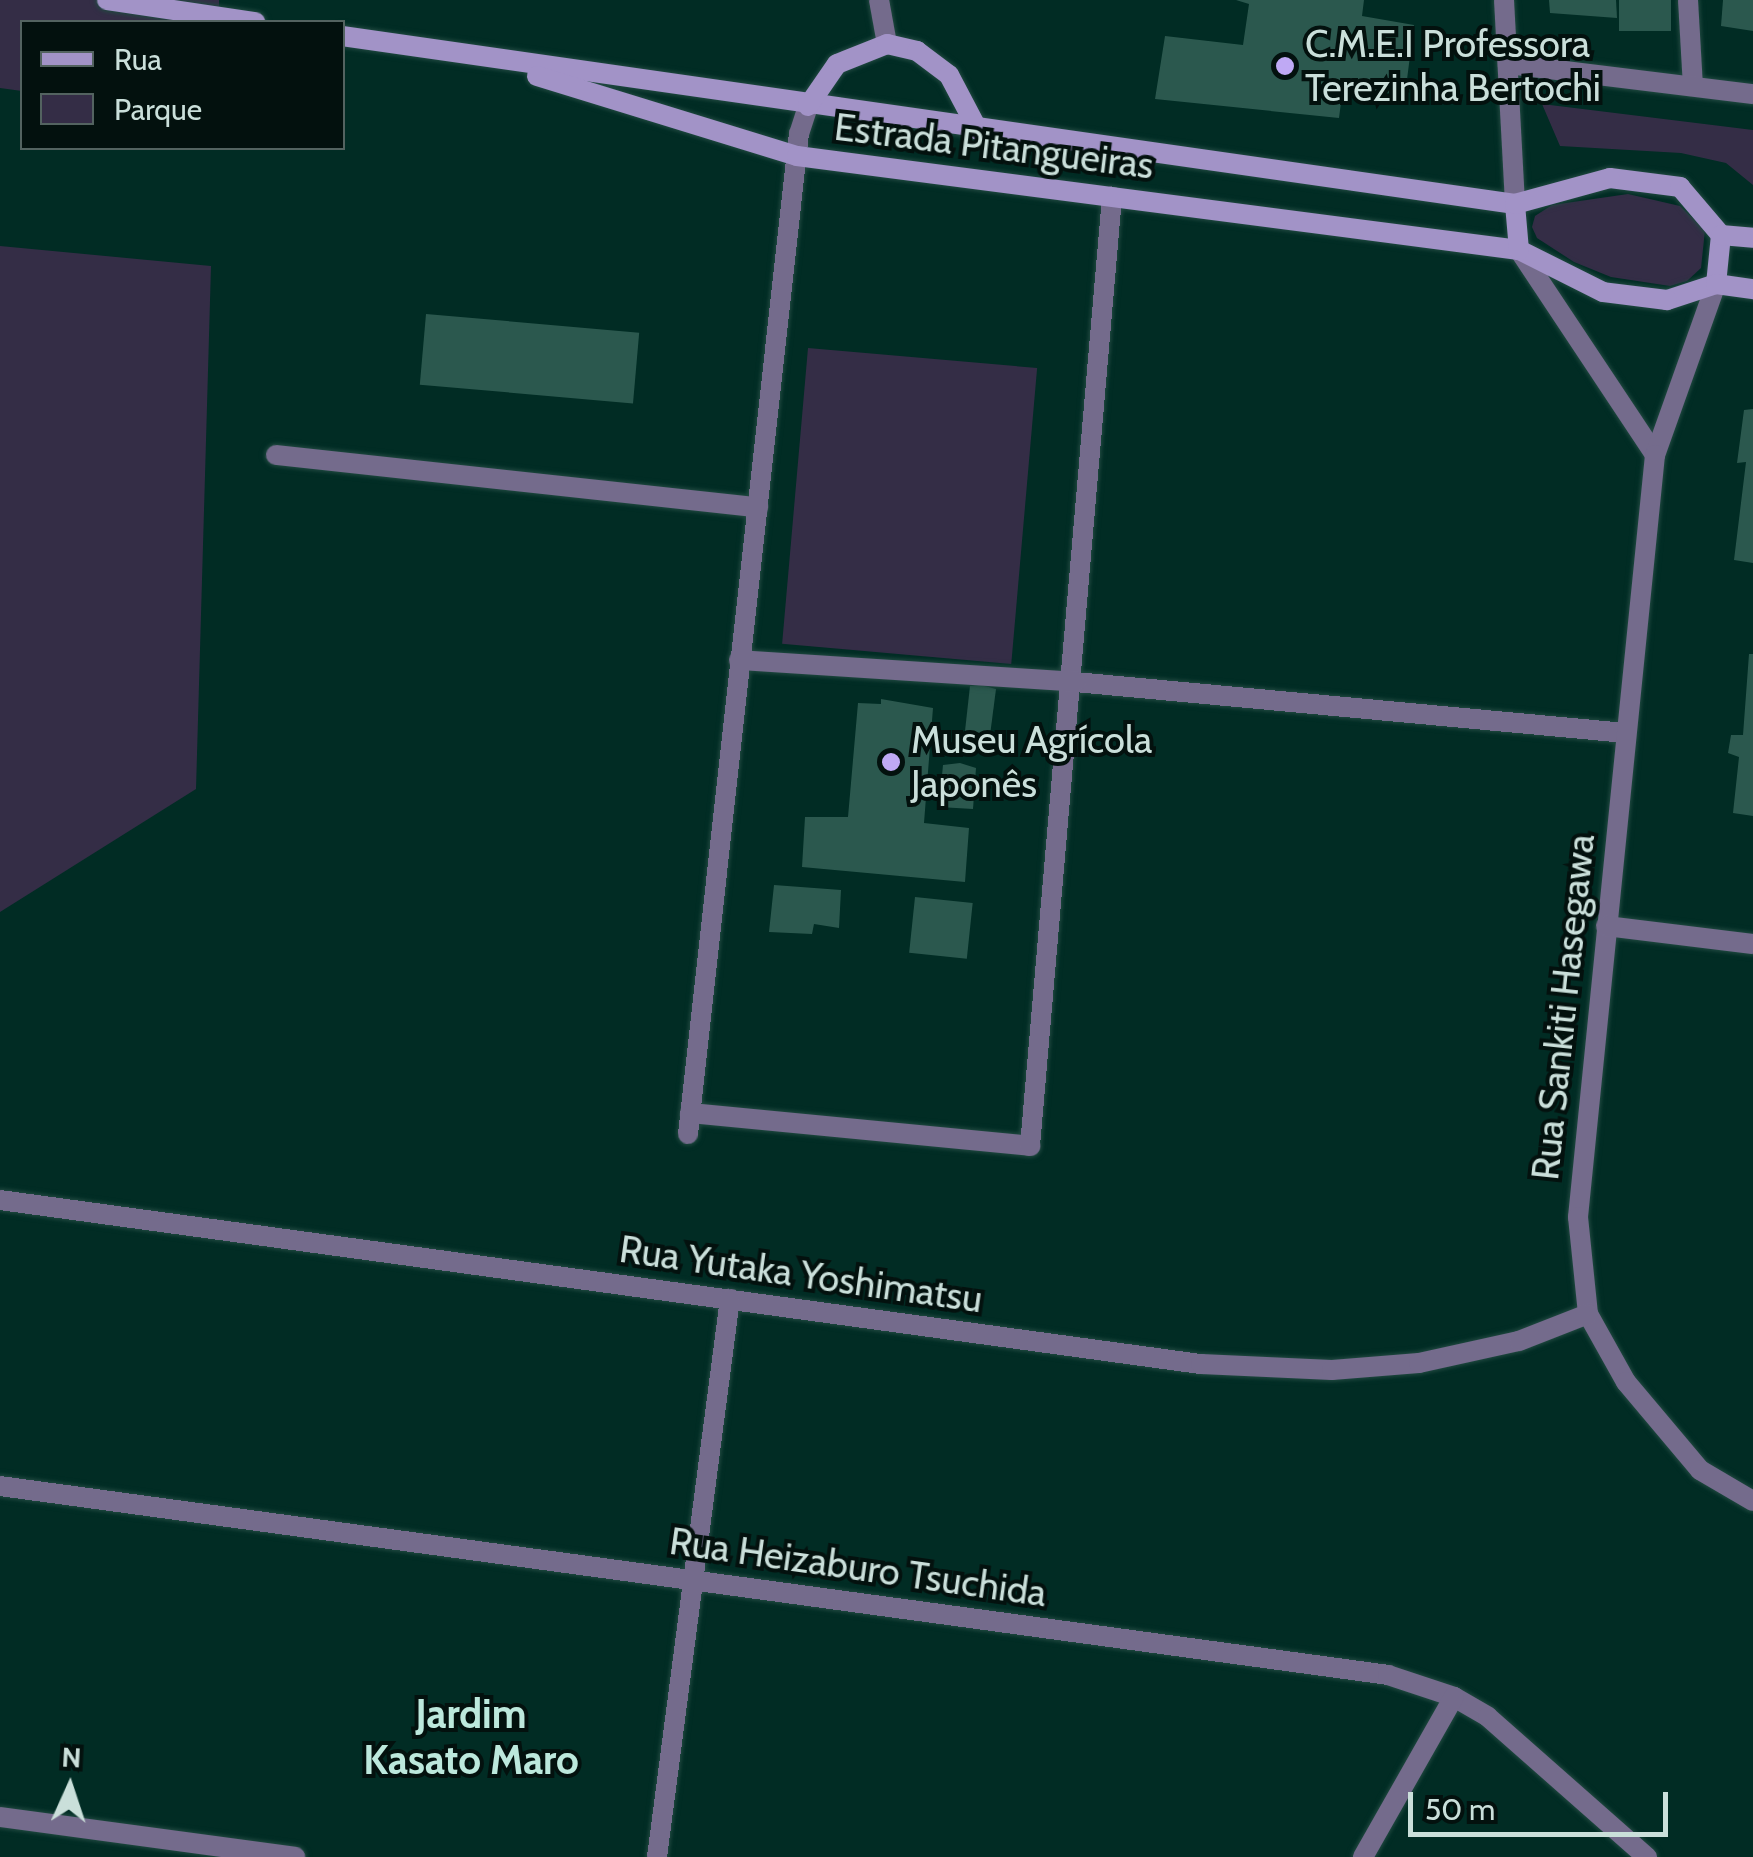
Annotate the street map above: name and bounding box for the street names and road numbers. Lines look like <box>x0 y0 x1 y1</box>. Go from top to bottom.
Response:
street label: Estrada Pitangueiras <box>832 104 1156 188</box>
street label: Rua Sankiti Hasegawa <box>1522 832 1604 1182</box>
street label: Rua Yutaka Yoshimatsu <box>617 1226 985 1322</box>
street label: Rua Heizaburo Tsuchida <box>667 1518 1049 1616</box>

